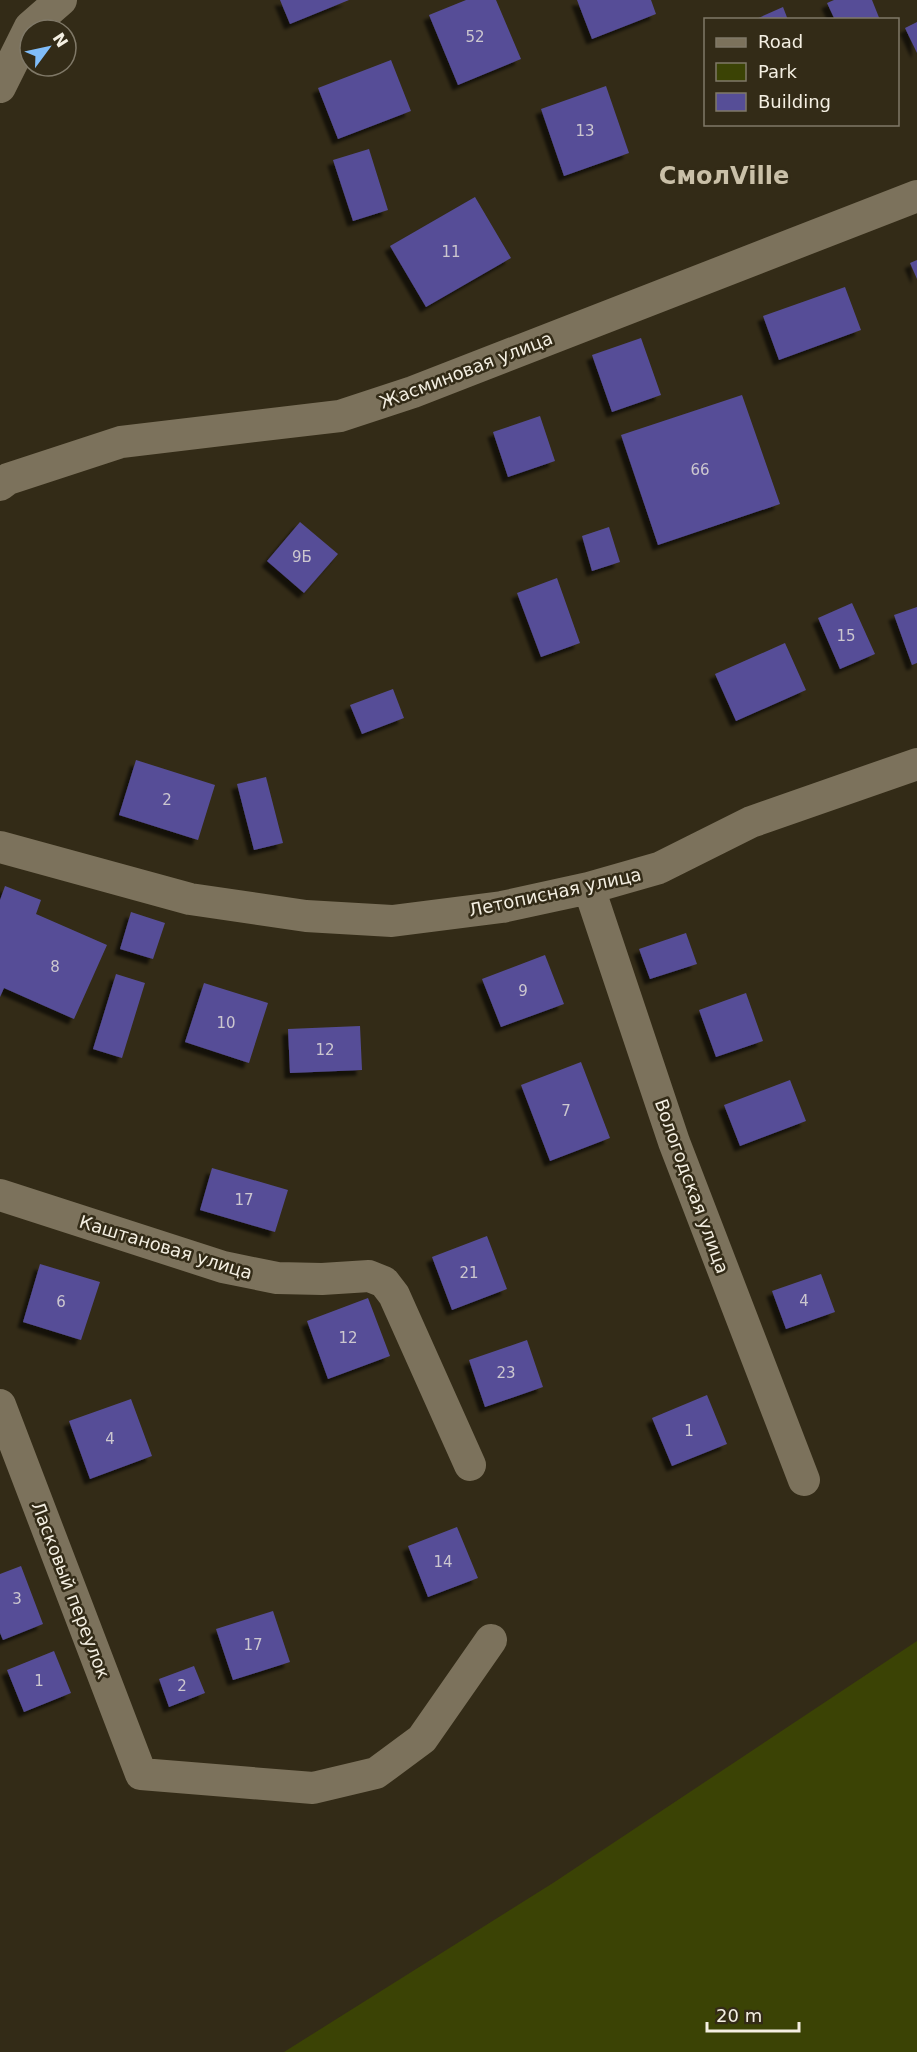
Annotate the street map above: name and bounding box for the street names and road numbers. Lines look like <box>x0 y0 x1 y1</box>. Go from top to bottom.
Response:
street label: Жасминовая улица <box>376 327 556 413</box>
street label: Летописная улица <box>467 863 643 921</box>
street label: Вологодская улица <box>651 1096 733 1276</box>
street label: Каштановая улица <box>77 1211 255 1283</box>
street label: Ласковый переулок <box>28 1498 115 1682</box>

